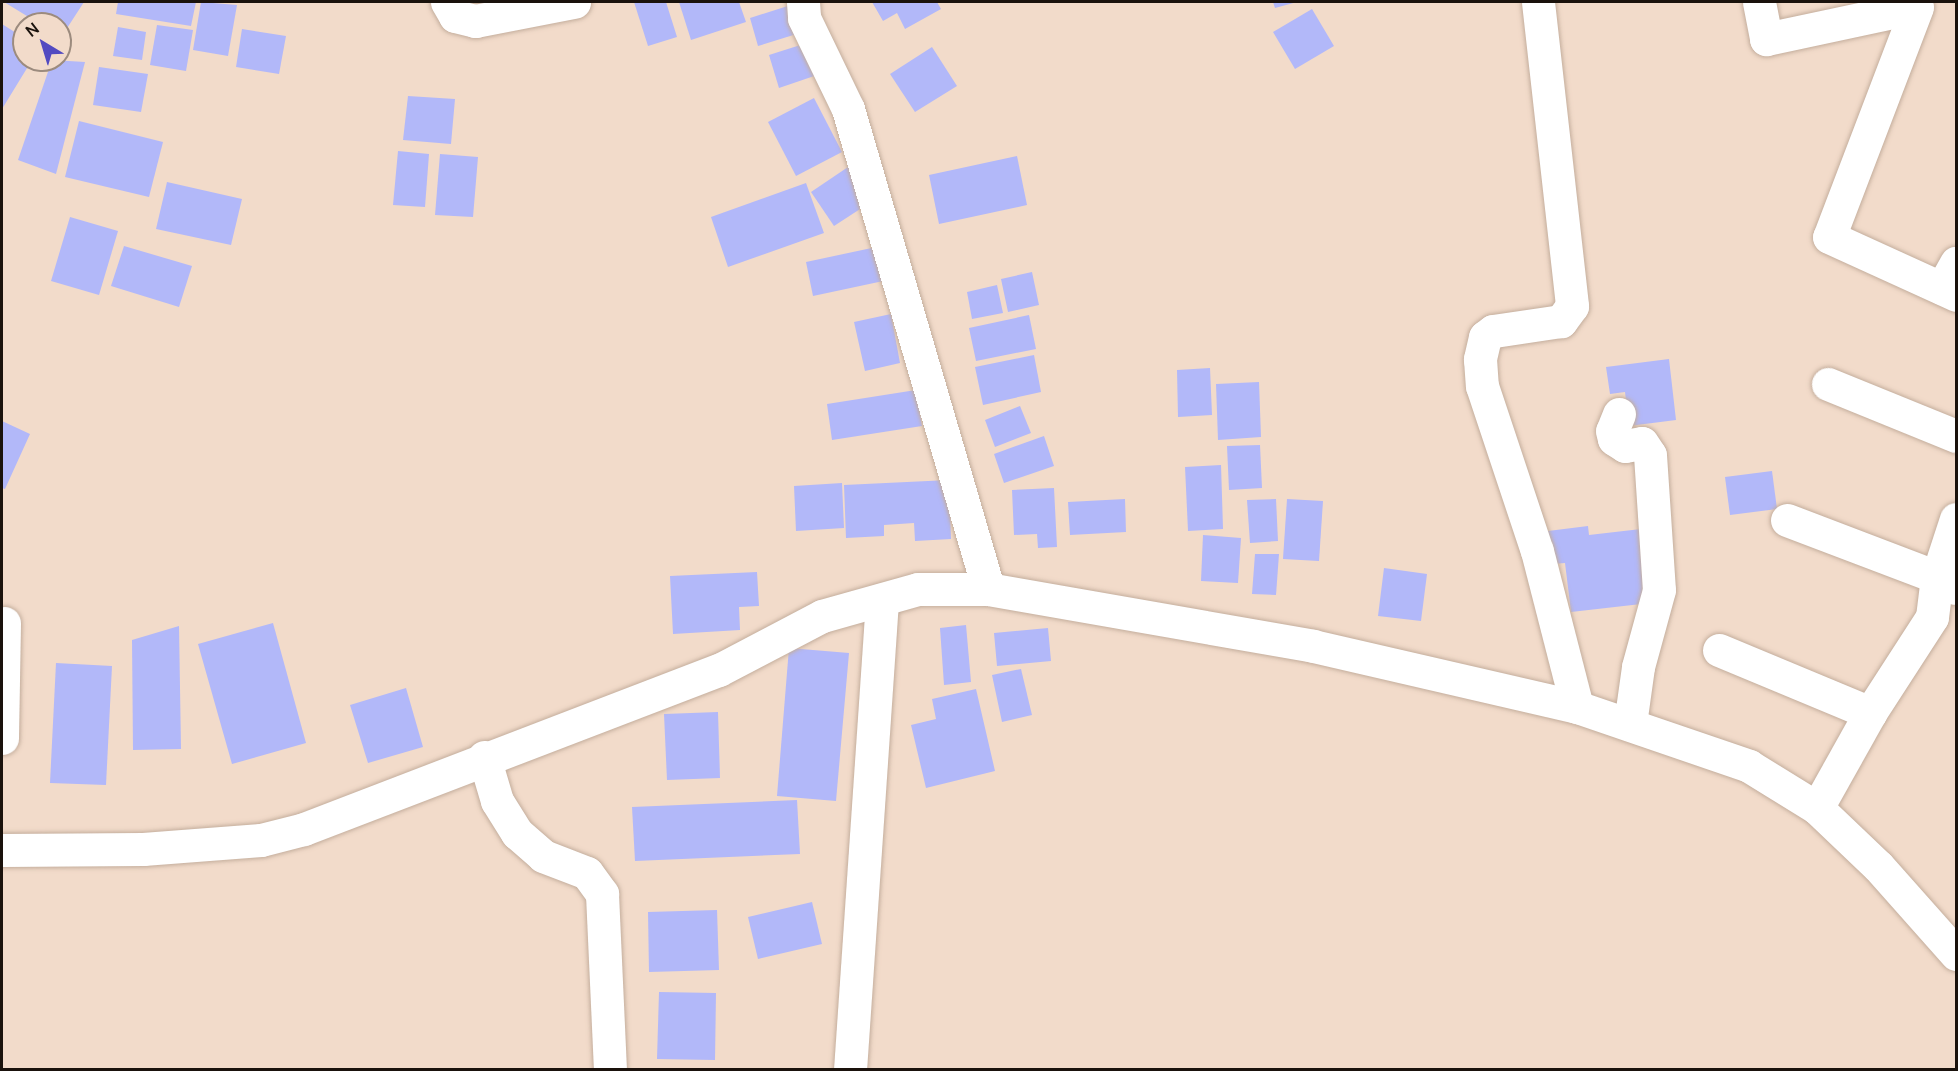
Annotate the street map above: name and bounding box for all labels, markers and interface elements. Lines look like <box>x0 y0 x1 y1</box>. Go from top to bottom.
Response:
north arrow <box>12 12 72 72</box>
text: N <box>21 17 43 42</box>

